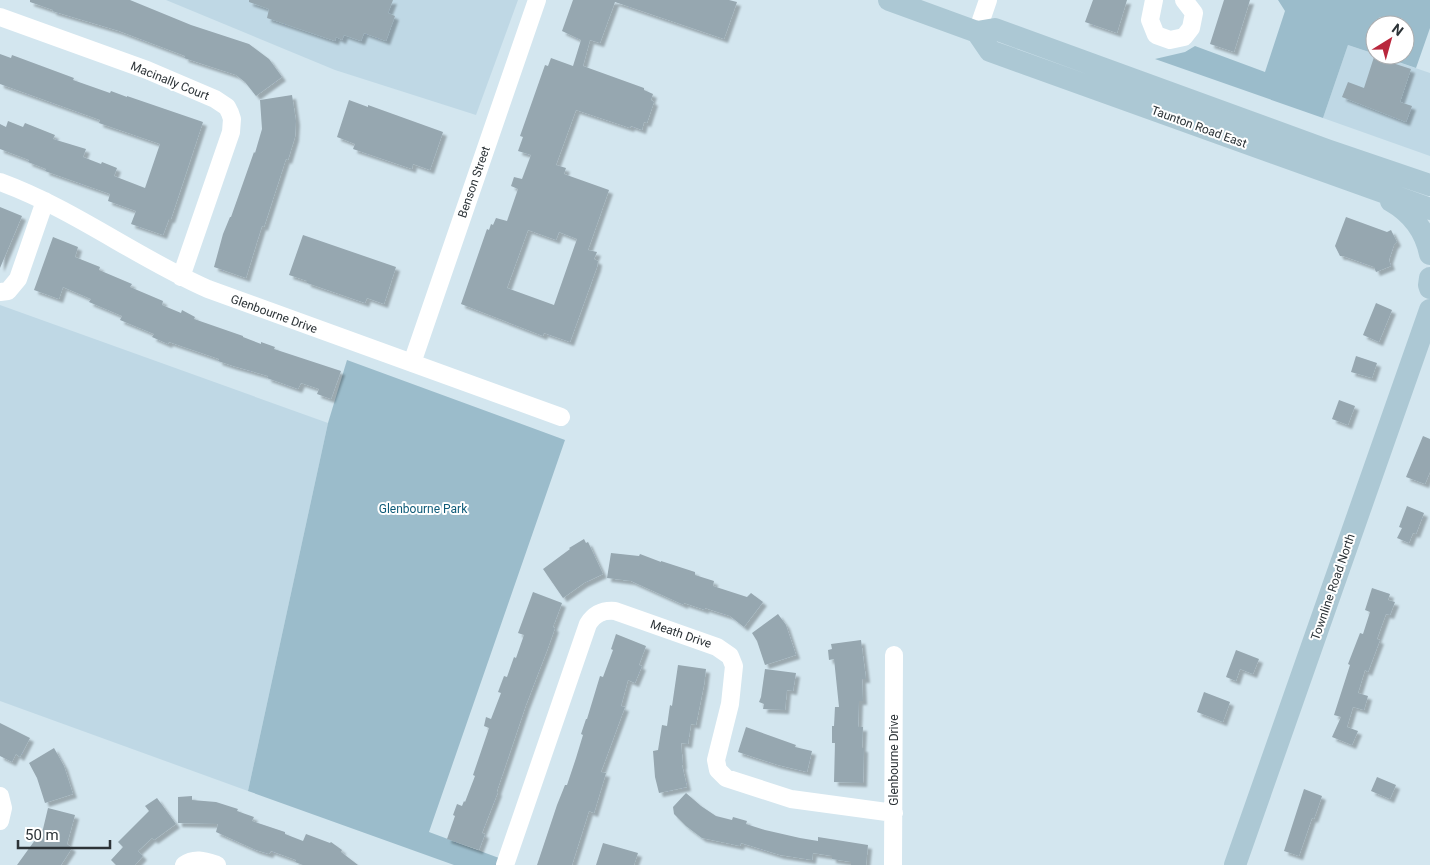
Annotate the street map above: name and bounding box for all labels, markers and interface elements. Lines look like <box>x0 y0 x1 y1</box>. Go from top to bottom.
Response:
north arrow <box>1365 15 1415 65</box>
text: N <box>1389 20 1407 39</box>
street label: Macinally Court <box>129 59 211 103</box>
street label: Taunton Road East <box>1149 103 1249 151</box>
street label: Benson Street <box>455 144 493 220</box>
street label: Glenbourne Drive <box>229 292 319 336</box>
park label: Glenbourne Park <box>379 502 468 516</box>
street label: Townline Road North <box>1308 532 1358 642</box>
street label: Meath Drive <box>649 617 713 651</box>
street label: Glenbourne Drive <box>887 714 901 806</box>
scale bar <box>18 818 110 850</box>
text: 50 m <box>25 826 59 844</box>

